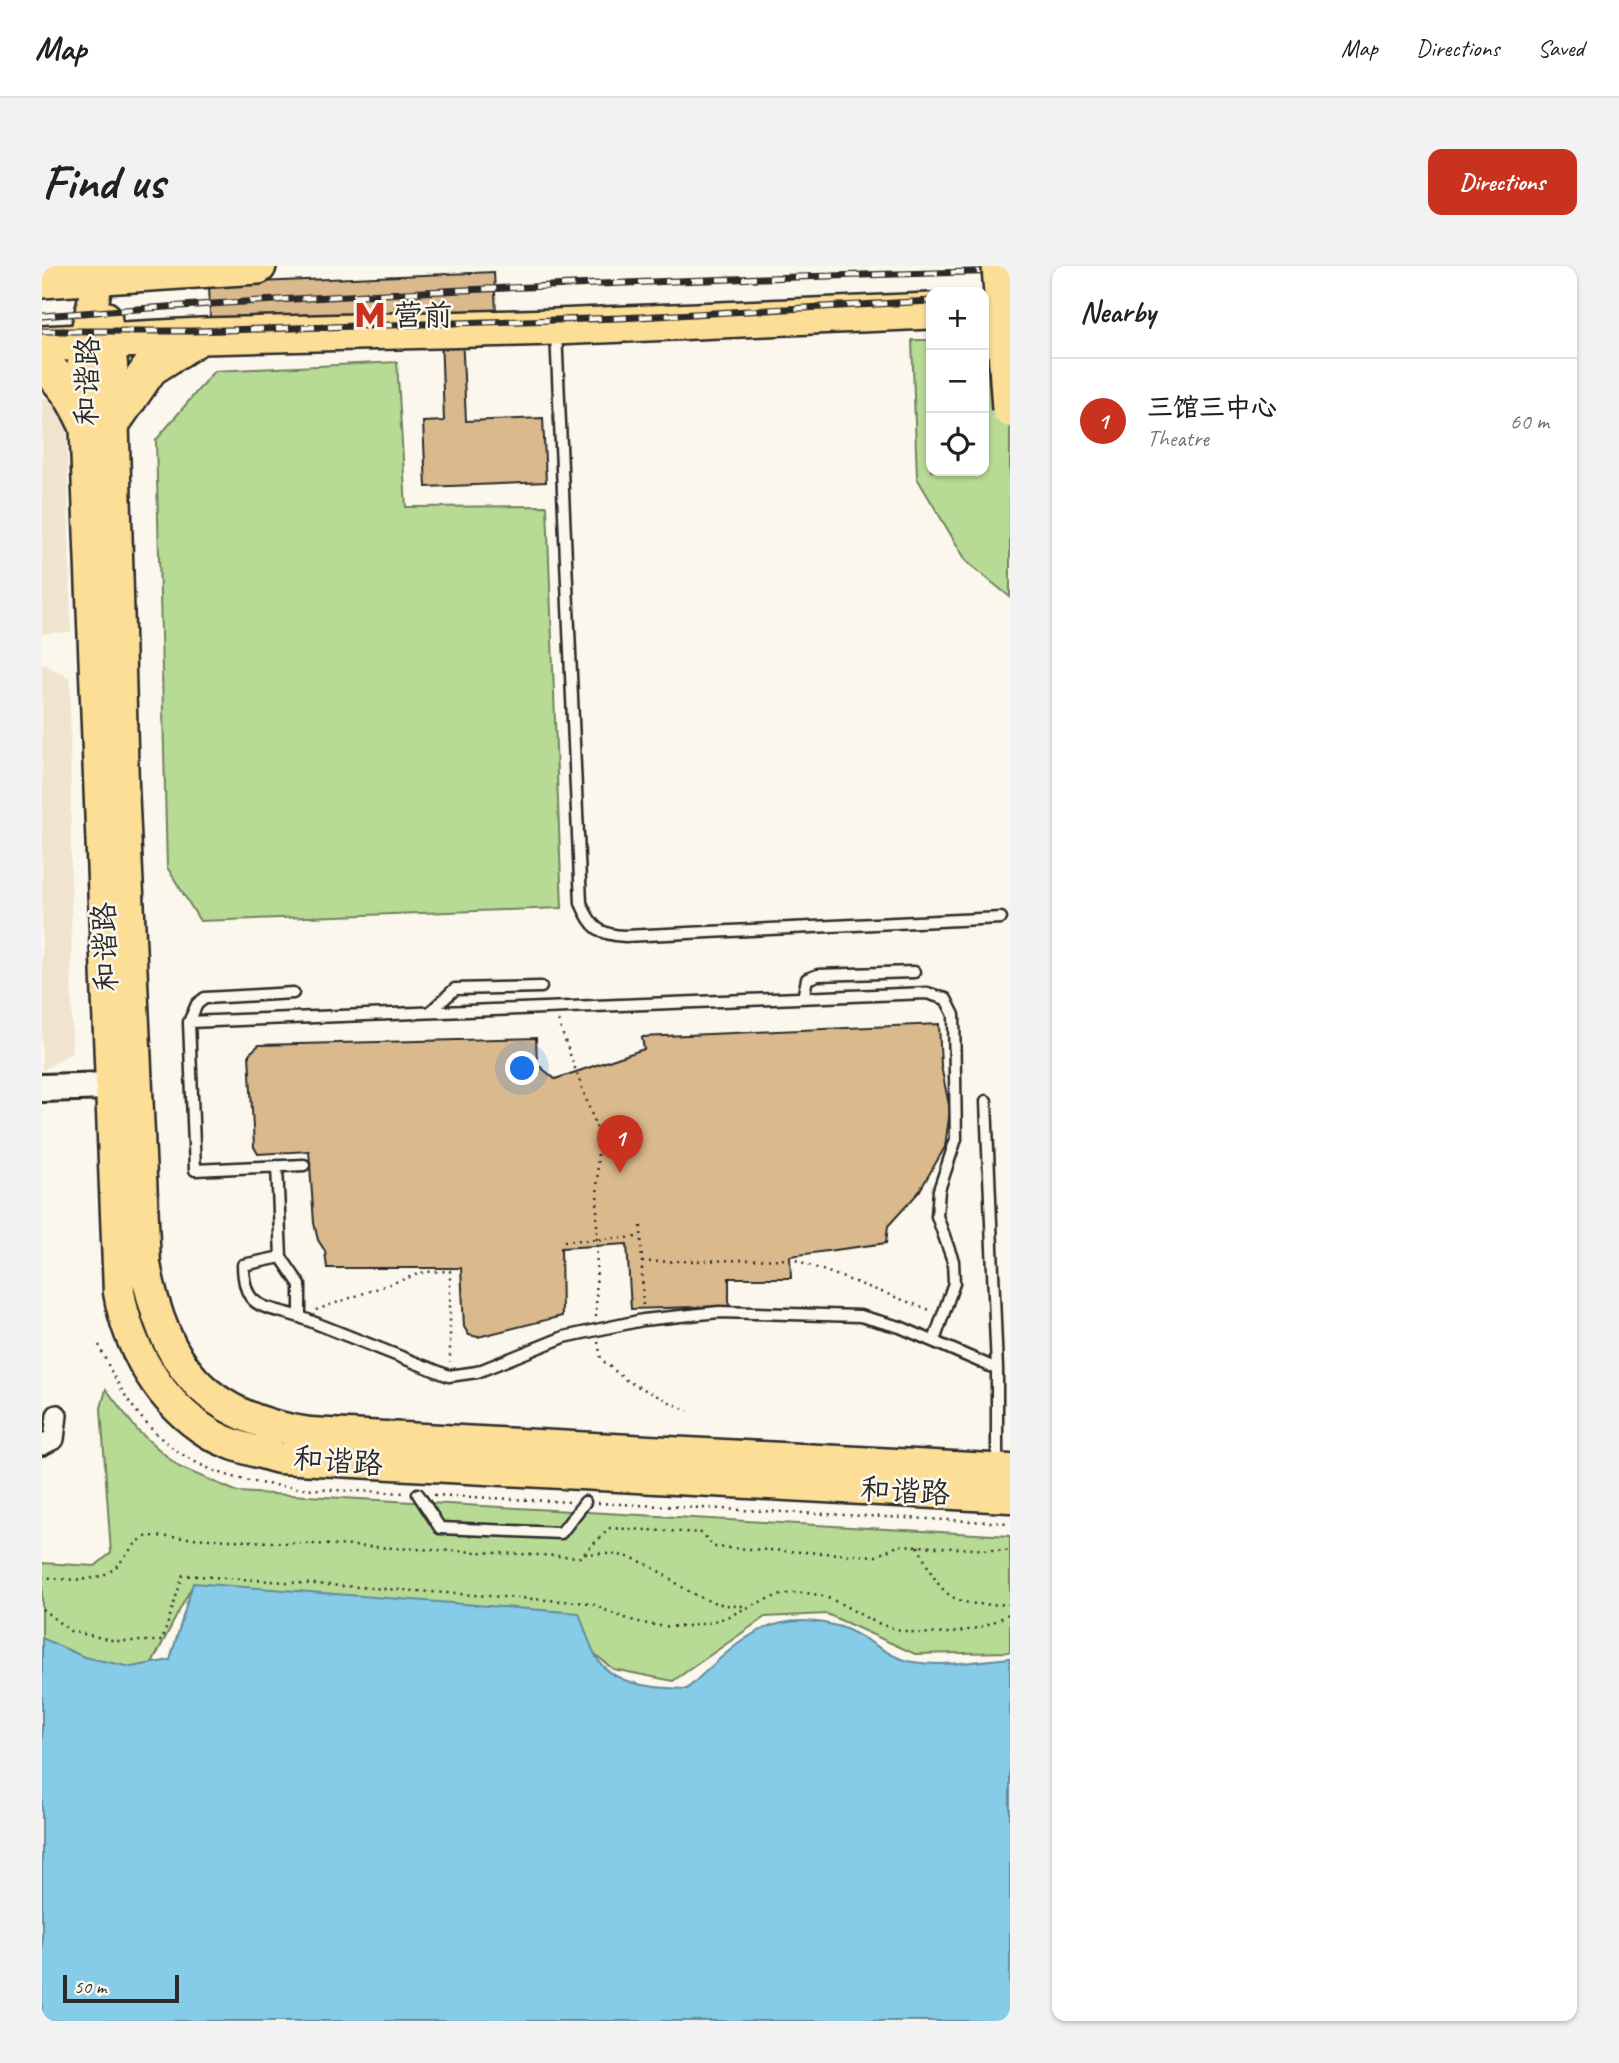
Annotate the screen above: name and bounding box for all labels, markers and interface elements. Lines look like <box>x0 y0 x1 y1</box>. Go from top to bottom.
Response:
text: Map <box>35 27 86 69</box>
text: Map <box>1341 33 1378 63</box>
text: Directions <box>1416 33 1499 63</box>
text: Saved <box>1537 33 1584 63</box>
button: Directions <box>1428 149 1577 215</box>
text: Find us <box>42 151 164 213</box>
map controls <box>926 287 989 476</box>
button: + <box>926 287 989 350</box>
text: Nearby <box>1080 293 1156 331</box>
place label: 营前 <box>393 296 453 334</box>
metro station icon: 营前 <box>353 298 387 332</box>
street label: 和谐路 <box>67 336 107 426</box>
button: − <box>926 350 989 413</box>
text: 三馆三中心 <box>1147 391 1277 424</box>
text: 1 <box>1098 407 1108 436</box>
text: 60 m <box>1510 407 1549 436</box>
button: locate <box>926 413 989 476</box>
text: Theatre <box>1147 424 1209 453</box>
street label: 和谐路 <box>84 901 126 993</box>
your location <box>505 1051 539 1085</box>
pin: 1 <box>597 1115 643 1173</box>
street label: 和谐路 <box>292 1439 384 1483</box>
street label: 和谐路 <box>859 1470 951 1512</box>
scale bar <box>63 1972 178 2004</box>
text: 50 m <box>74 1975 106 1999</box>

